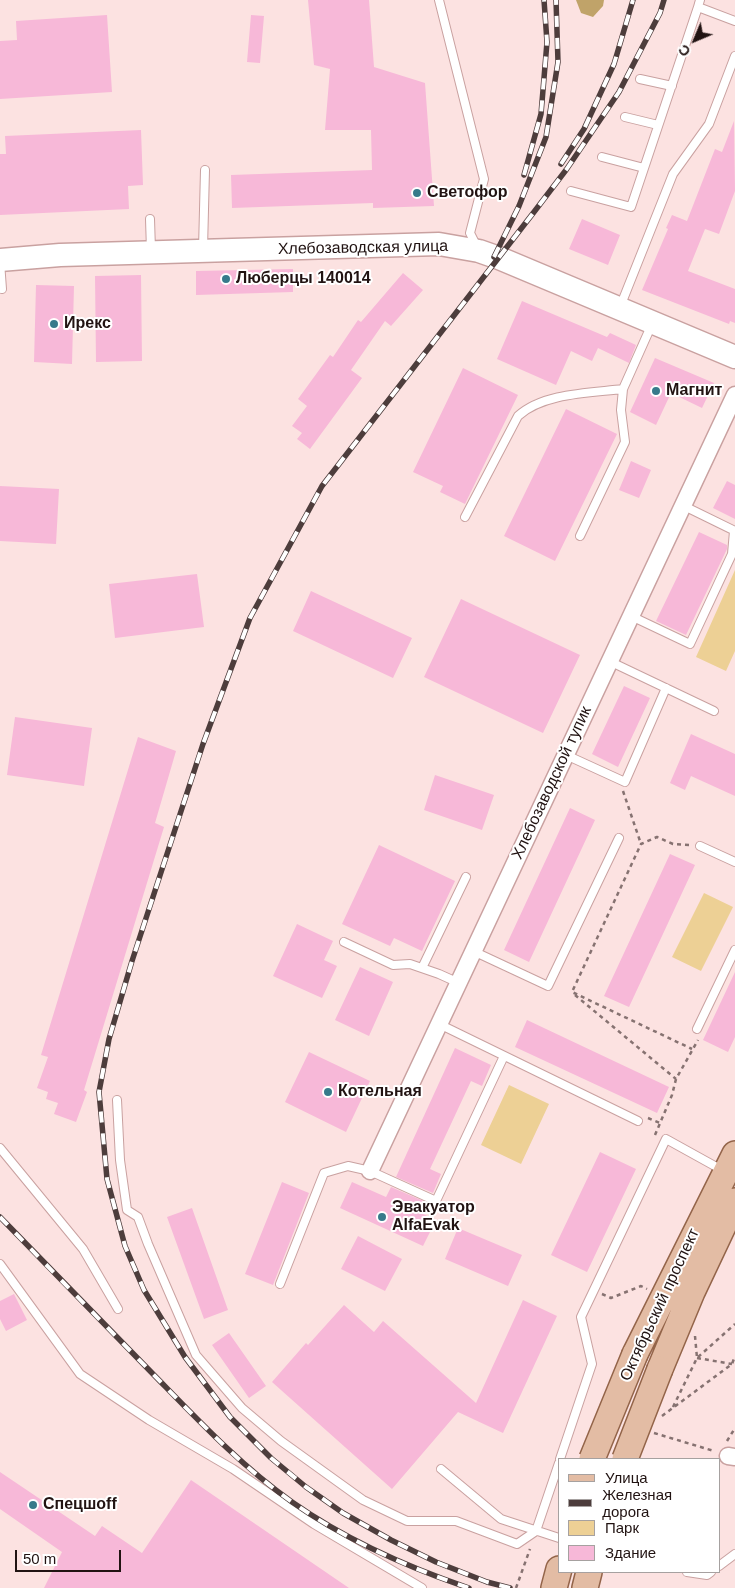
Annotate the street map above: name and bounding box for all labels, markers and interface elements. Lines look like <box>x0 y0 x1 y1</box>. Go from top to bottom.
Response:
north arrow <box>670 15 720 65</box>
text: С <box>675 41 694 60</box>
place label: Светофор <box>427 183 508 203</box>
marker: Светофор <box>411 187 423 199</box>
street label: Хлебозаводская улица <box>278 237 448 259</box>
place label: Люберцы 140014 <box>236 269 371 289</box>
marker: Люберцы 140014 <box>220 273 232 285</box>
place label: Ирекс <box>64 314 111 334</box>
marker: Ирекс <box>48 318 60 330</box>
place label: Магнит <box>666 381 722 401</box>
marker: Магнит <box>650 385 662 397</box>
street label: Хлебозаводской тупик <box>508 703 596 863</box>
place label: Котельная <box>338 1082 422 1102</box>
marker: Котельная <box>322 1086 334 1098</box>
place label: Эвакуатор AlfaEvak <box>392 1198 475 1236</box>
marker: Эвакуатор AlfaEvak <box>376 1211 388 1223</box>
street label: Октябрьский проспект <box>616 1226 704 1384</box>
legend <box>558 1458 720 1573</box>
text: Улица <box>605 1469 648 1486</box>
text: Железная дорога <box>602 1486 672 1520</box>
place label: Спецшoff <box>43 1495 117 1515</box>
marker: Спецшoff <box>27 1499 39 1511</box>
text: Парк <box>605 1519 639 1536</box>
scale bar <box>18 1540 124 1572</box>
text: Здание <box>605 1544 656 1561</box>
text: 50 m <box>23 1550 56 1567</box>

